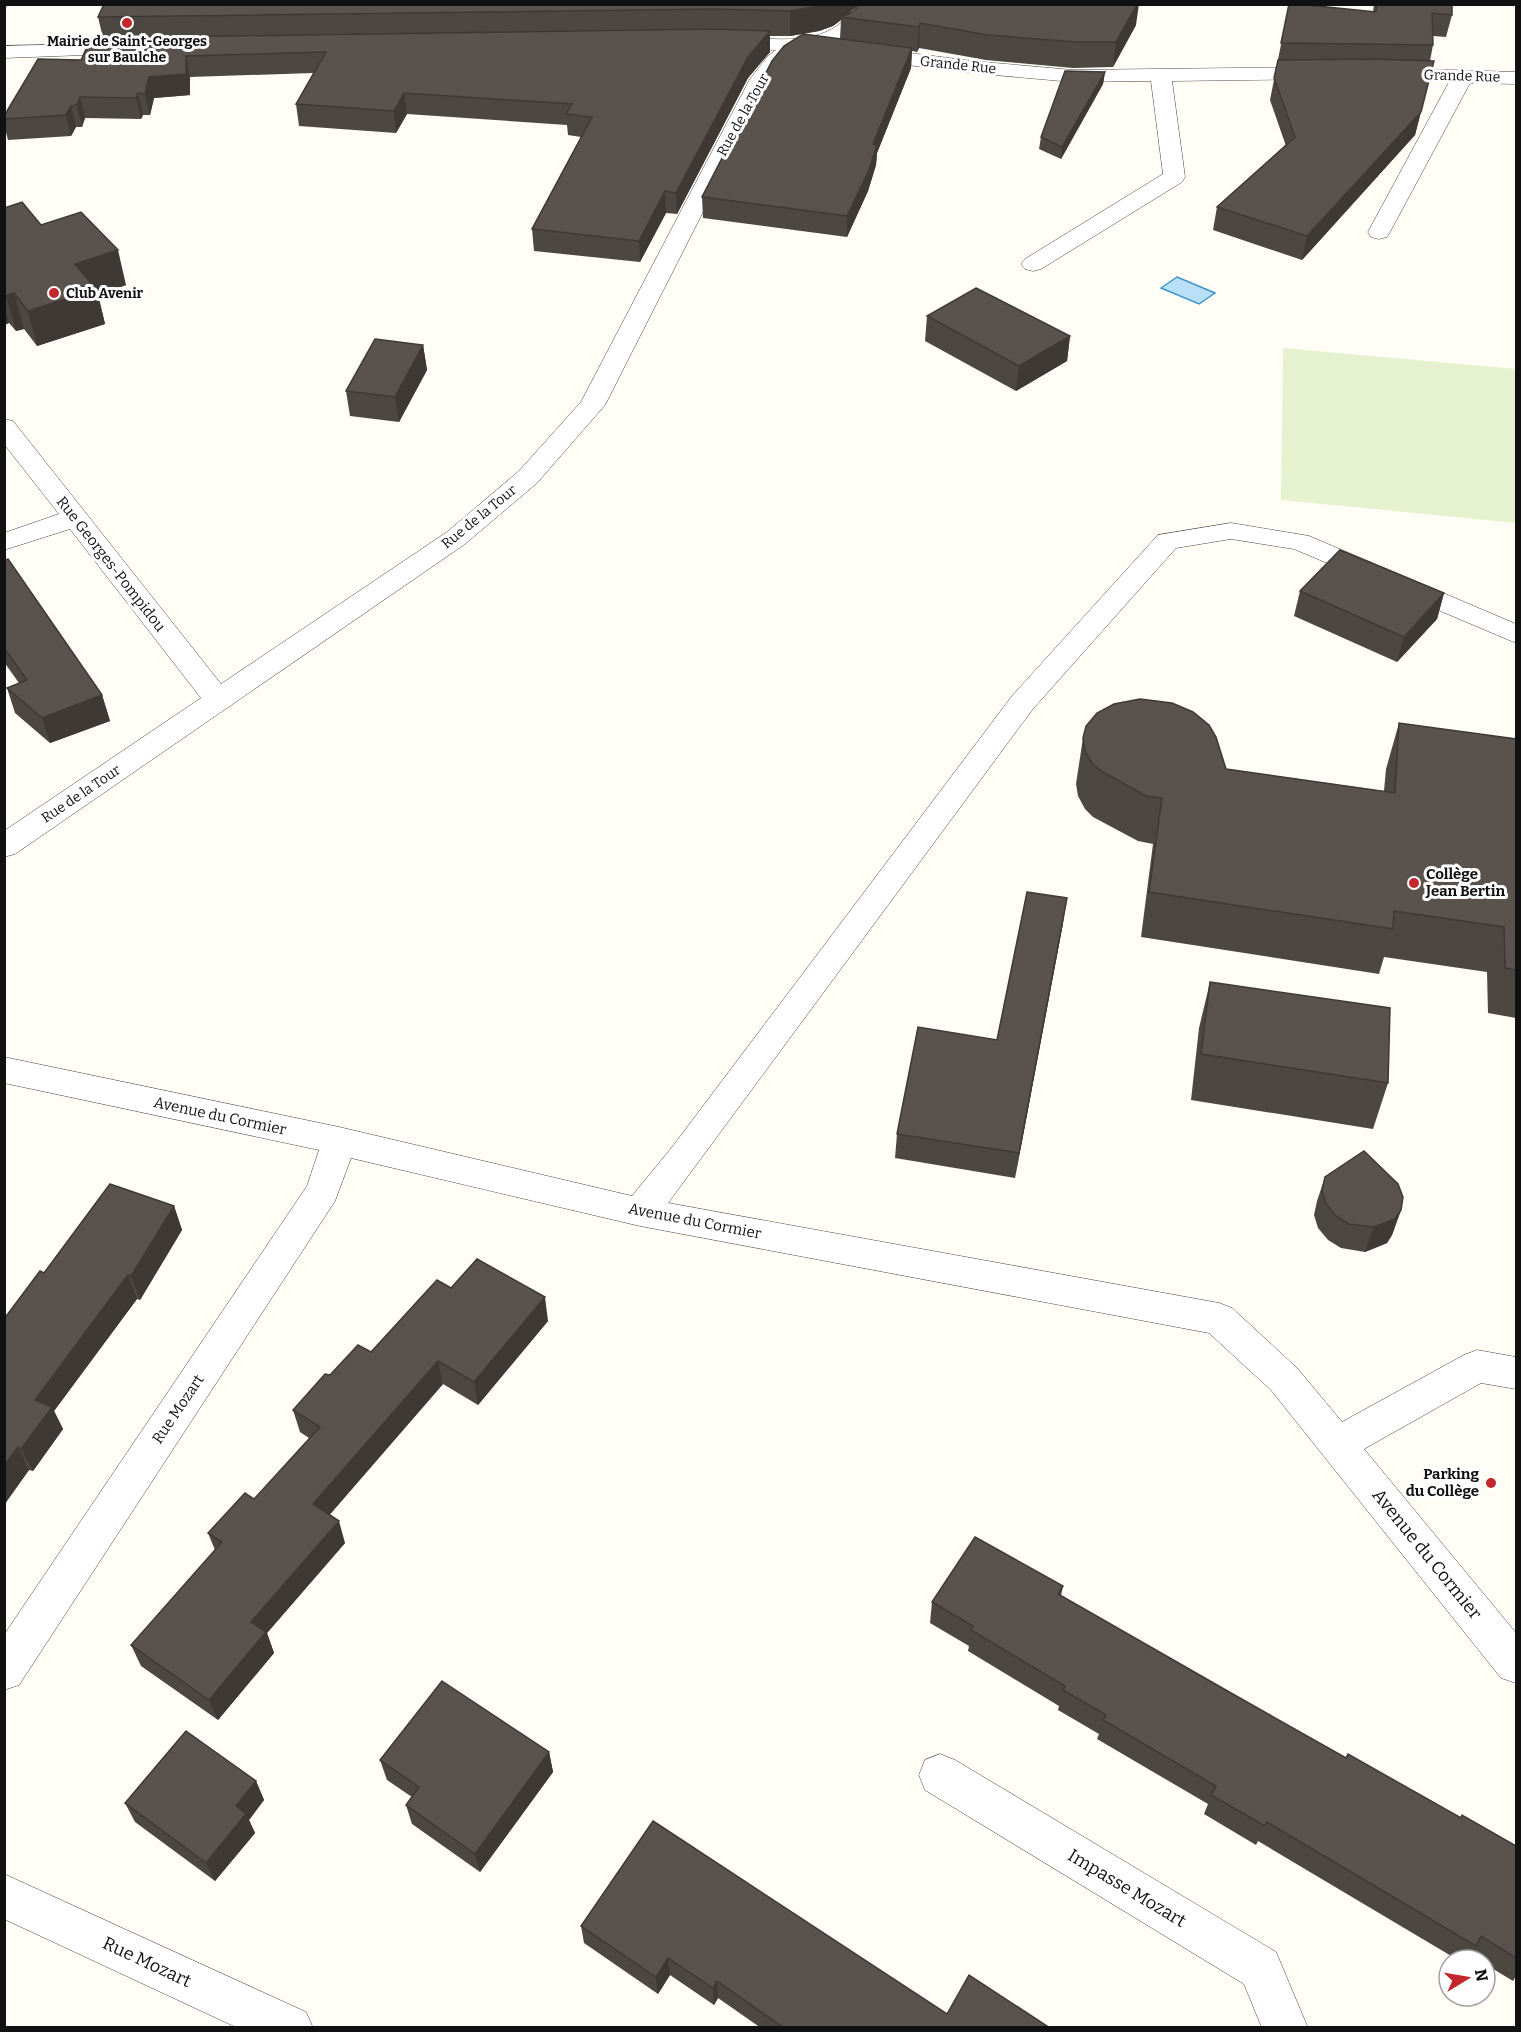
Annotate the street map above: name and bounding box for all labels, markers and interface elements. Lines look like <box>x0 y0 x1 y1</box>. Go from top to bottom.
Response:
marker: Mairie de Saint-Georges sur Baulche <box>120 16 134 30</box>
place label: Mairie de Saint-Georges sur Baulche <box>47 33 207 66</box>
street label: Grande Rue <box>919 53 997 77</box>
street label: Grande Rue <box>1423 66 1501 86</box>
street label: Rue de la Tour <box>713 71 773 159</box>
place label: Club Avenir <box>66 285 144 302</box>
marker: Club Avenir <box>47 286 61 300</box>
street label: Rue de la Tour <box>438 482 520 552</box>
street label: Rue Georges-Pompidou <box>53 493 169 635</box>
street label: Rue de la Tour <box>38 761 124 827</box>
place label: Collège Jean Bertin <box>1425 865 1506 900</box>
marker: Collège Jean Bertin <box>1407 876 1421 890</box>
street label: Avenue du Cormier <box>152 1093 288 1139</box>
street label: Avenue du Cormier <box>627 1199 763 1243</box>
street label: Rue Mozart <box>148 1371 208 1447</box>
place label: Parking du Collège <box>1406 1465 1479 1500</box>
marker: Parking du Collège <box>1484 1476 1498 1490</box>
street label: Avenue du Cormier <box>1368 1484 1486 1624</box>
street label: Impasse Mozart <box>1064 1844 1190 1932</box>
street label: Rue Mozart <box>99 1932 195 1992</box>
north arrow <box>1437 1948 1497 2008</box>
text: N <box>1471 1967 1492 1983</box>

